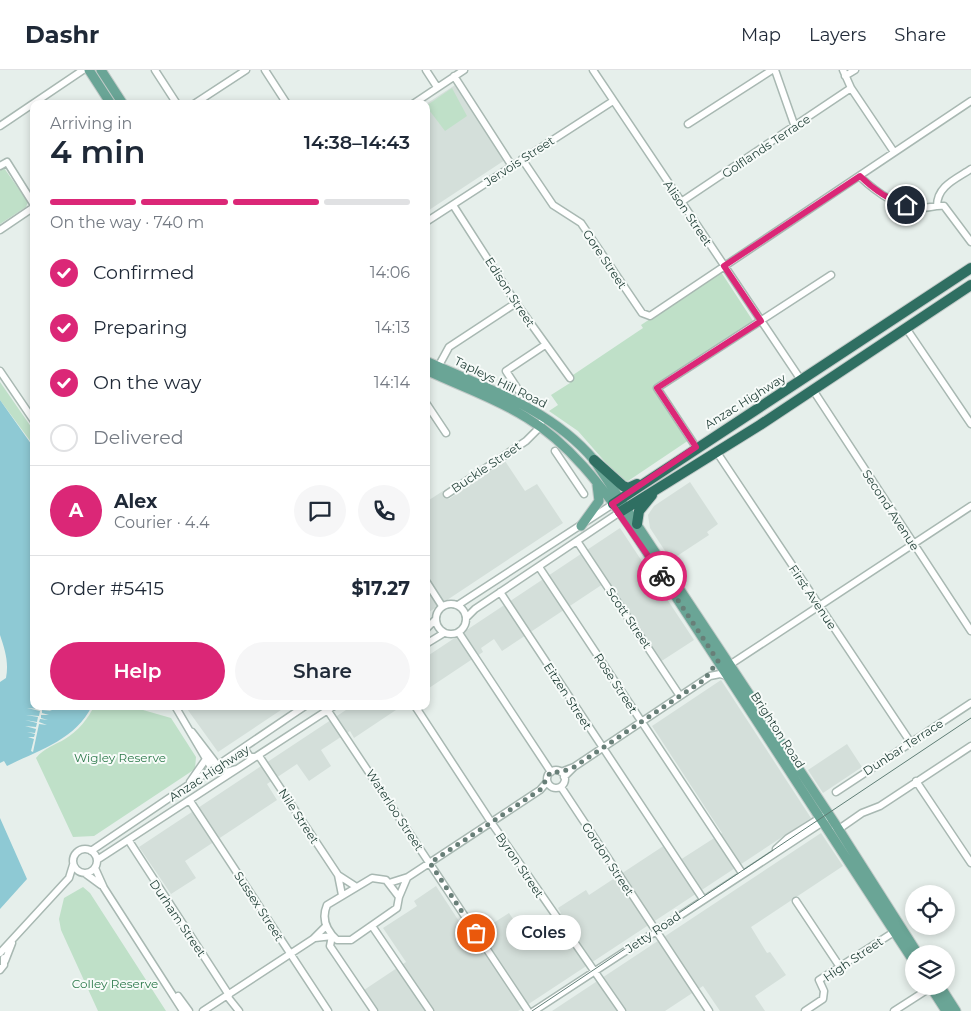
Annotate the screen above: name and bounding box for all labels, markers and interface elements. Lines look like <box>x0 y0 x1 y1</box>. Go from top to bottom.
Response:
text: Dashr <box>25 20 99 49</box>
text: Map <box>741 24 781 46</box>
text: Layers <box>809 24 866 46</box>
text: Share <box>894 24 946 46</box>
street label: Golflands Terrace <box>719 111 813 181</box>
text: Arriving in <box>50 114 132 133</box>
text: 14:38–14:43 <box>304 131 410 154</box>
text: 4 min <box>50 132 145 171</box>
street label: Jervois Street <box>480 133 557 190</box>
street label: Alison Street <box>661 177 716 249</box>
pin <box>885 184 927 226</box>
icon: home <box>892 191 920 219</box>
text: On the way · 740 m <box>50 213 204 232</box>
street label: Gore Street <box>580 227 630 292</box>
street label: Edison Street <box>482 254 538 330</box>
icon: check <box>50 259 78 287</box>
text: Confirmed <box>93 261 194 284</box>
text: 14:06 <box>370 263 410 282</box>
icon: check <box>50 314 78 342</box>
text: Preparing <box>93 316 188 339</box>
text: 14:13 <box>375 318 410 337</box>
street label: Tapleys Hill Road <box>452 353 550 411</box>
icon: check <box>50 369 78 397</box>
street label: Anzac Highway <box>702 370 789 432</box>
text: On the way <box>93 371 201 394</box>
text: 14:14 <box>374 373 410 392</box>
text: Delivered <box>93 426 184 449</box>
street label: Buckle Street <box>448 438 524 496</box>
street label: Second Avenue <box>859 467 923 553</box>
button: chat <box>294 485 346 537</box>
button: phone <box>358 485 410 537</box>
text: Alex <box>114 490 157 513</box>
text: A <box>69 499 83 522</box>
text: Courier · 4.4 <box>114 513 210 532</box>
courier <box>637 551 687 601</box>
icon: bike <box>648 562 676 590</box>
street label: First Avenue <box>786 562 840 632</box>
text: Order #5415 <box>50 577 164 600</box>
text: $17.27 <box>352 577 410 600</box>
street label: Scott Street <box>603 585 655 652</box>
button: Help <box>50 642 225 700</box>
button: Share <box>235 642 410 700</box>
street label: Rose Street <box>591 650 641 716</box>
street label: Eitzen Street <box>541 660 595 732</box>
street label: Brighton Road <box>748 689 808 771</box>
street label: Dunbar Terrace <box>860 715 946 779</box>
street label: Anzac Highway <box>166 741 252 805</box>
park label: Wigley Reserve <box>74 750 166 765</box>
street label: Waterloo Street <box>363 766 427 854</box>
street label: Nile Street <box>276 786 322 847</box>
street label: Gordon Street <box>579 819 637 899</box>
street label: Byron Street <box>493 830 547 900</box>
street label: Sussex Street <box>231 868 287 944</box>
street label: Durham Street <box>147 876 209 960</box>
map controls <box>905 885 955 995</box>
button: locate <box>905 885 955 935</box>
street label: Jetty Road <box>622 908 683 957</box>
pin <box>455 912 497 954</box>
callout: Coles <box>506 916 581 950</box>
icon: bag <box>462 919 490 947</box>
text: Coles <box>521 923 566 942</box>
street label: High Street <box>820 933 886 984</box>
button: layers <box>905 945 955 995</box>
park label: Colley Reserve <box>72 976 158 991</box>

